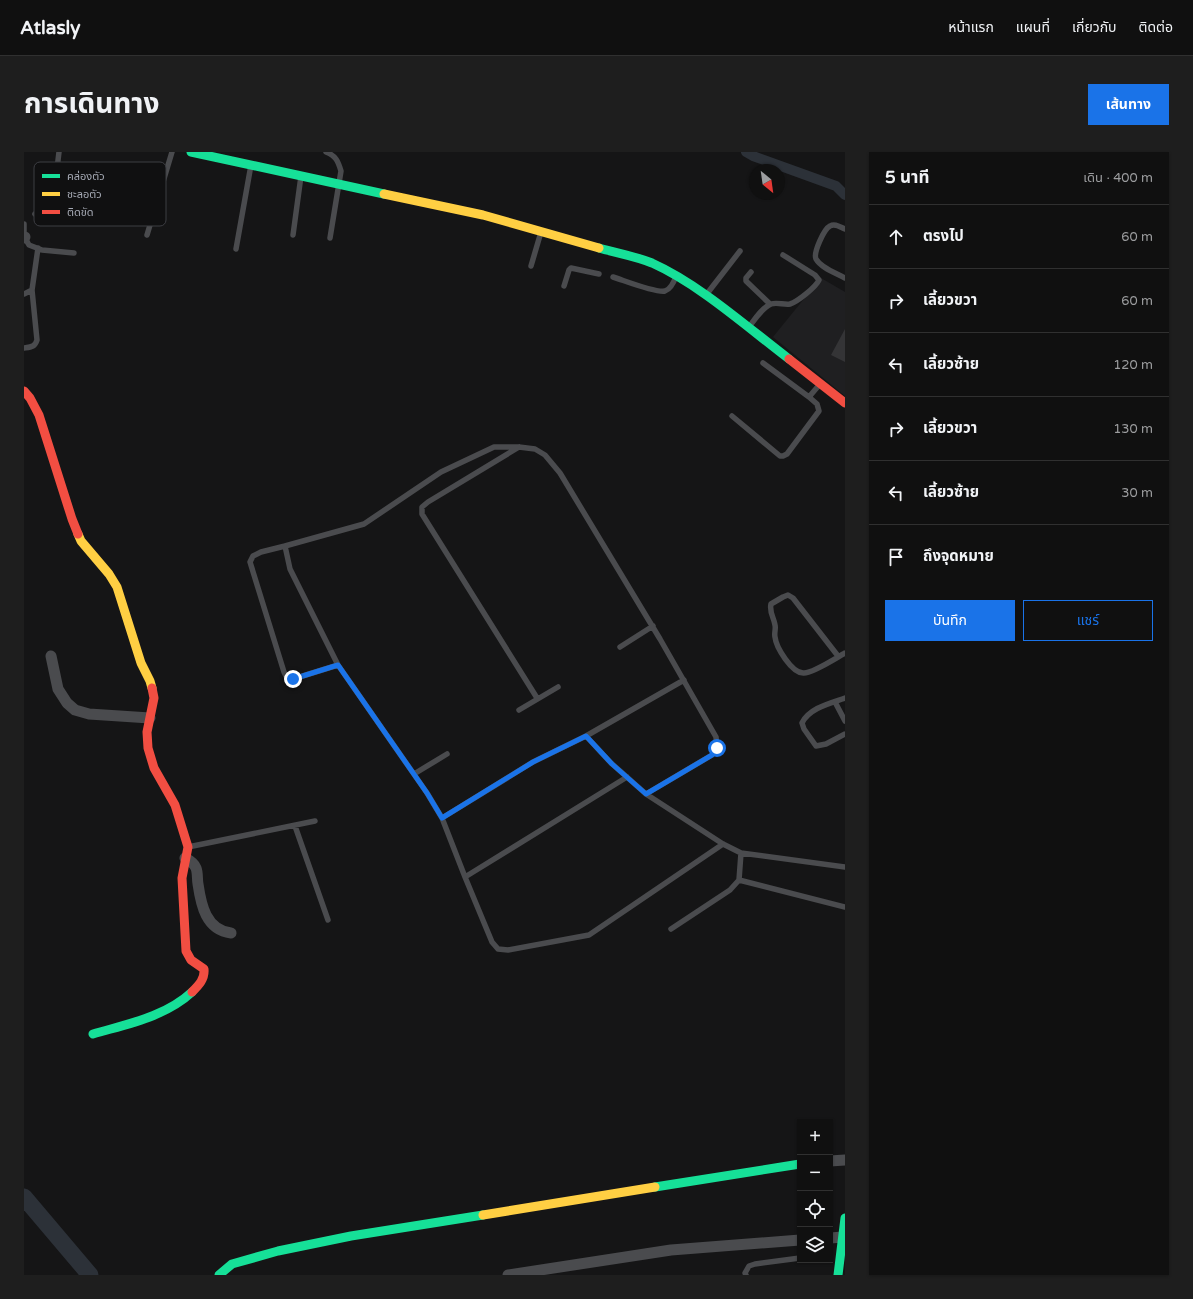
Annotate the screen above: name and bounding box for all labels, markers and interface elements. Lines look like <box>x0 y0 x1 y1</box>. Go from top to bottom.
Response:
text: Atlasly <box>20 17 80 39</box>
text: หน้าแรก <box>948 19 994 36</box>
text: แผนที่ <box>1016 19 1050 36</box>
text: เกี่ยวกับ <box>1072 19 1117 36</box>
text: ติดต่อ <box>1139 19 1173 36</box>
button: เส้นทาง <box>1088 84 1169 125</box>
text: การเดินทาง <box>24 87 159 121</box>
legend <box>34 162 166 226</box>
north arrow <box>749 164 785 200</box>
text: 5 นาที <box>885 167 929 188</box>
text: คล่องตัว <box>67 170 105 183</box>
text: เดิน · 400 m <box>1083 170 1153 186</box>
text: ชะลอตัว <box>67 188 102 201</box>
text: ติดขัด <box>67 206 94 219</box>
icon: ahead <box>885 226 907 248</box>
text: ตรงไป <box>923 227 964 245</box>
text: 60 m <box>1121 229 1153 245</box>
icon: right <box>885 290 907 312</box>
text: เลี้ยวขวา <box>923 291 977 309</box>
text: 60 m <box>1121 293 1153 309</box>
icon: left <box>885 354 907 376</box>
text: เลี้ยวซ้าย <box>923 355 979 373</box>
text: 120 m <box>1113 357 1153 373</box>
icon: right <box>885 418 907 440</box>
text: เลี้ยวขวา <box>923 419 977 437</box>
text: 130 m <box>1113 421 1153 437</box>
icon: left <box>885 482 907 504</box>
text: เลี้ยวซ้าย <box>923 483 979 501</box>
text: 30 m <box>1121 485 1153 501</box>
icon: arrive <box>885 546 907 568</box>
text: ถึงจุดหมาย <box>923 547 994 565</box>
button: บันทึก <box>885 600 1015 641</box>
button: แชร์ <box>1023 600 1153 641</box>
route end <box>284 670 302 688</box>
route start <box>708 739 726 757</box>
map controls <box>797 1119 833 1263</box>
button: + <box>797 1119 833 1155</box>
button: − <box>797 1155 833 1191</box>
button: locate <box>797 1191 833 1227</box>
button: layers <box>797 1227 833 1263</box>

